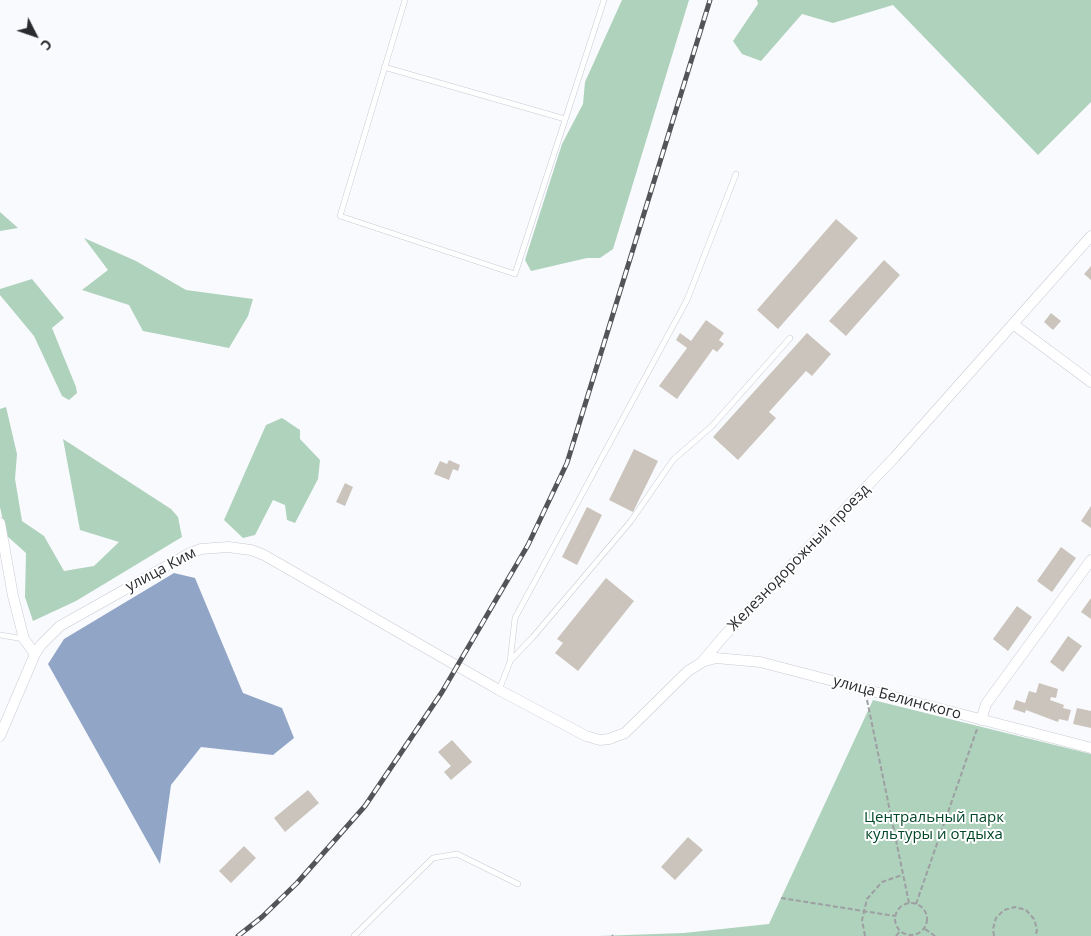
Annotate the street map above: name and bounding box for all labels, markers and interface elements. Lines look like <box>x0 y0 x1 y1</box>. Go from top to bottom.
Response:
north arrow <box>10 10 60 60</box>
text: С <box>37 36 57 55</box>
street label: Железнодорожный проезд <box>724 481 874 635</box>
street label: улица Ким <box>123 544 199 596</box>
street label: улица Белинского <box>831 672 963 724</box>
park label: Центральный парк культуры и отдыха <box>864 809 1004 844</box>

